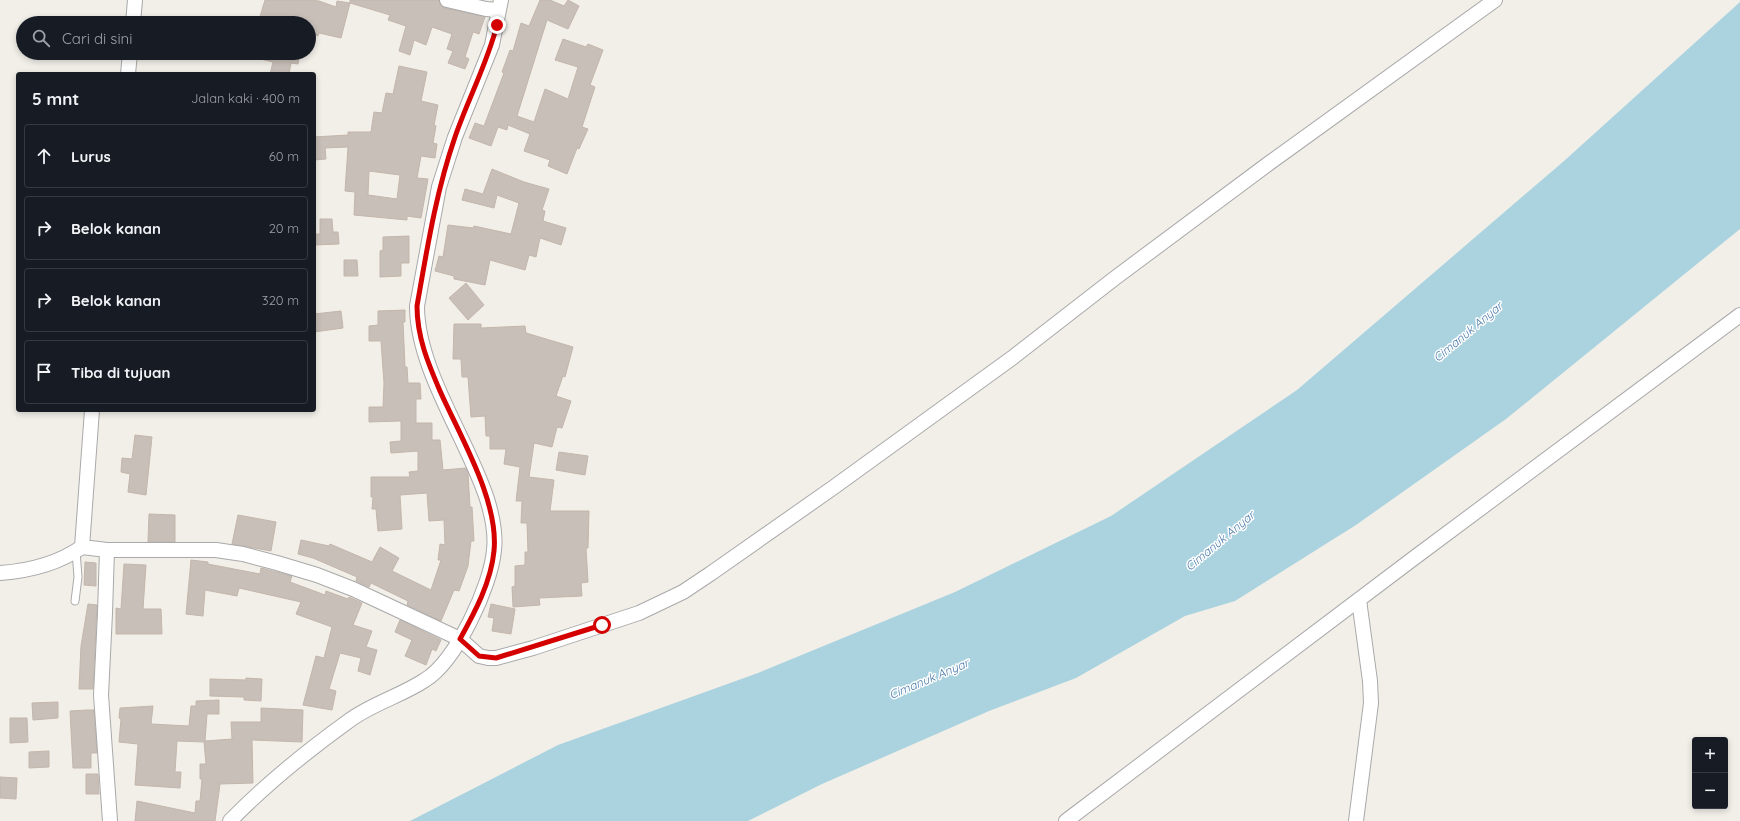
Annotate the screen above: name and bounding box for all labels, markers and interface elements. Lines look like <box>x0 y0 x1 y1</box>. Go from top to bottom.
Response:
search box <box>16 16 316 60</box>
route end <box>488 16 506 34</box>
icon: search <box>30 27 52 49</box>
text: Cari di sini <box>62 29 133 48</box>
text: 5 mnt <box>32 88 79 109</box>
text: Jalan kaki · 400 m <box>191 90 300 106</box>
icon: ahead <box>33 145 55 167</box>
text: Lurus <box>71 147 111 166</box>
text: 60 m <box>269 148 299 164</box>
icon: right <box>33 217 55 239</box>
text: Belok kanan <box>71 219 161 238</box>
text: 20 m <box>269 220 299 236</box>
icon: right <box>33 289 55 311</box>
text: Belok kanan <box>71 291 161 310</box>
text: 320 m <box>262 292 299 308</box>
water label: Cimanuk Anyar <box>1430 298 1506 365</box>
icon: arrive <box>33 361 55 383</box>
text: Tiba di tujuan <box>71 363 170 382</box>
water label: Cimanuk Anyar <box>1182 507 1258 574</box>
route start <box>593 616 611 634</box>
water label: Cimanuk Anyar <box>887 654 972 702</box>
map controls <box>1692 737 1728 809</box>
button: + <box>1692 737 1728 773</box>
button: − <box>1692 773 1728 809</box>

